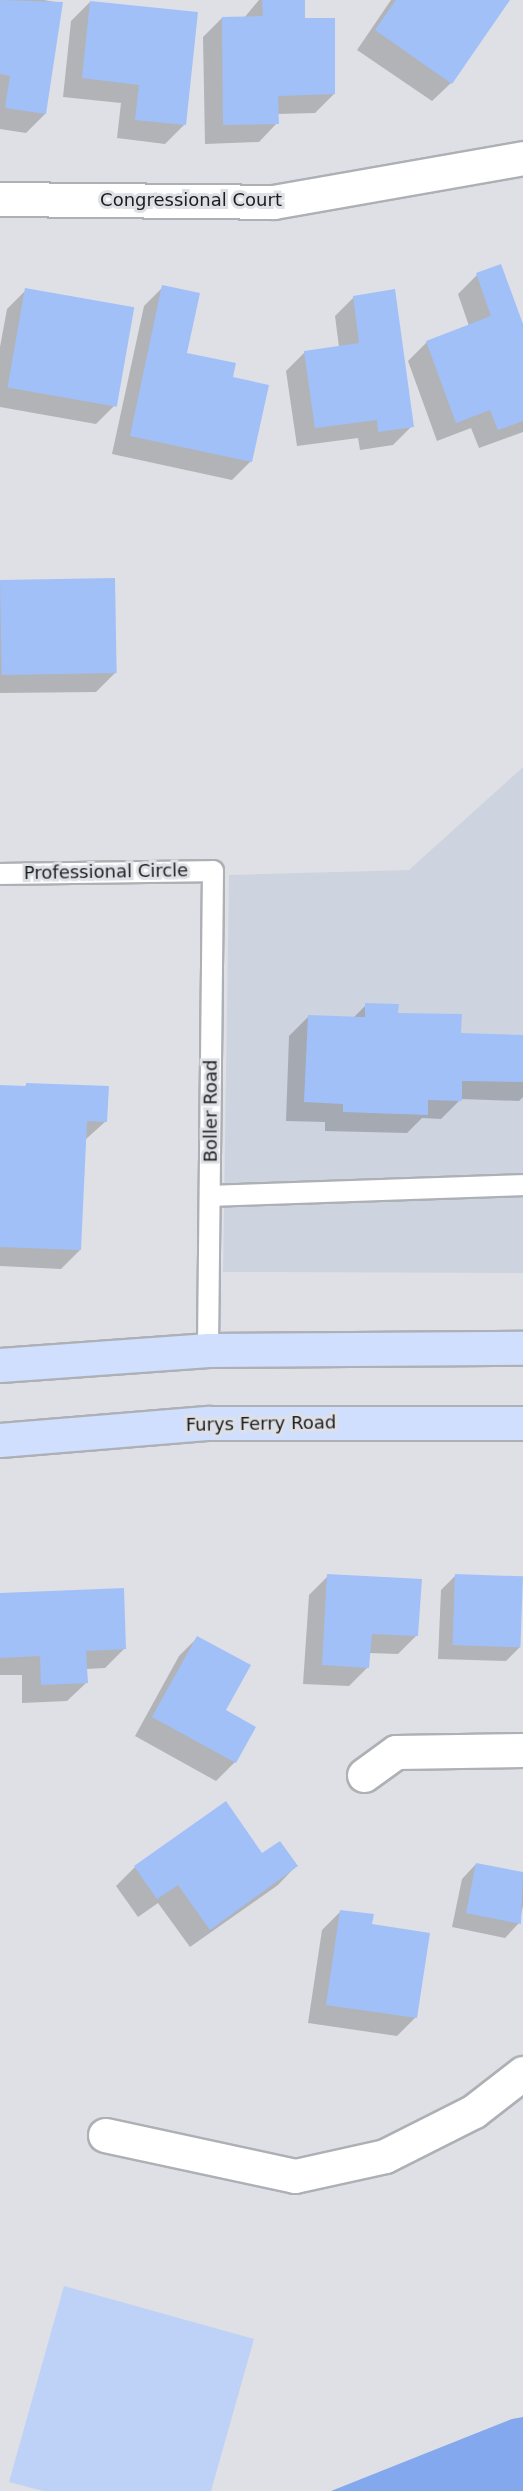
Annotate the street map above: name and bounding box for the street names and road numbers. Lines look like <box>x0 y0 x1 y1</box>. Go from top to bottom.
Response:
street label: Congressional Court <box>100 189 282 211</box>
street label: Professional Circle <box>24 860 188 884</box>
street label: Boller Road <box>200 1060 222 1162</box>
street label: Furys Ferry Road <box>186 1412 336 1436</box>

